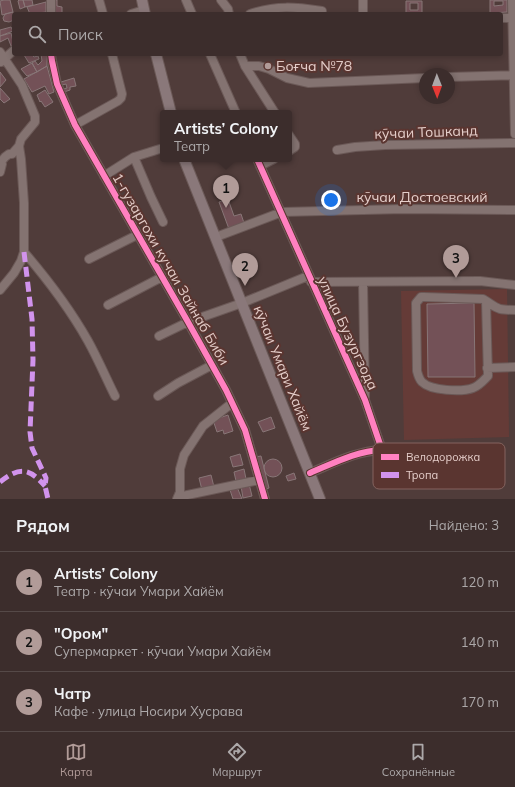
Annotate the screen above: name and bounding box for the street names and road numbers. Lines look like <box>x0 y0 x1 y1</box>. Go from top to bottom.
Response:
street label: кӯчаи Тошканд <box>374 121 478 143</box>
street label: 1-гузаргохи кучаи Зайнаб Биби <box>109 170 233 368</box>
street label: кӯчаи Достоевский <box>356 188 488 206</box>
street label: улица Бузургзода <box>314 273 382 393</box>
street label: кӯчаи Умари Хайём <box>250 303 316 433</box>

